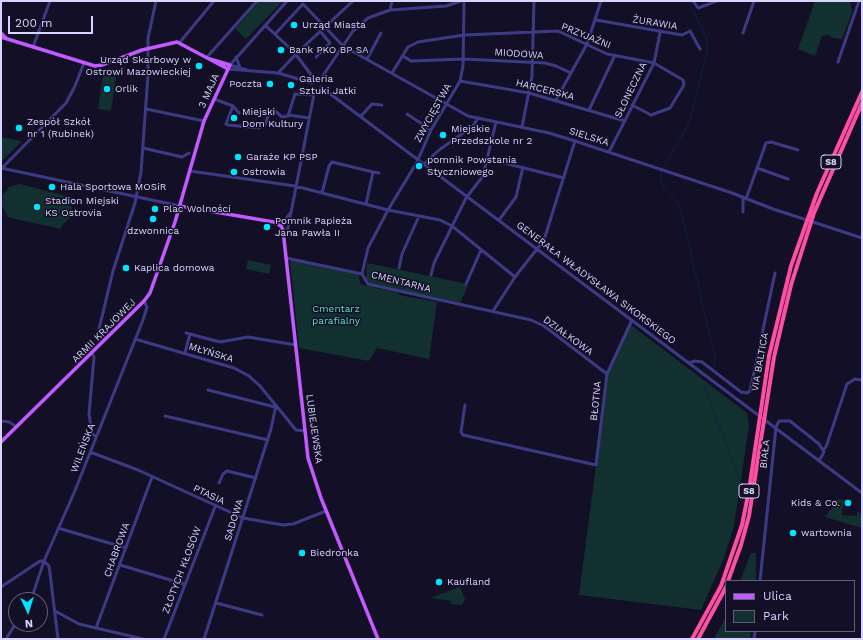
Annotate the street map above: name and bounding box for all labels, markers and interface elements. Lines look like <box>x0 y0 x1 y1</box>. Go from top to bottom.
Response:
scale bar <box>10 8 95 34</box>
street label: ŻURAWIA <box>632 14 678 32</box>
text: 200 m <box>15 16 52 30</box>
place label: Urząd Miasta <box>302 19 366 31</box>
marker: Urząd Miasta <box>289 20 299 30</box>
street label: PRZYJAŹNI <box>559 21 613 51</box>
place label: Bank PKO BP SA <box>289 44 369 56</box>
marker: Bank PKO BP SA <box>276 45 286 55</box>
street label: MIODOWA <box>494 46 544 62</box>
place label: Urząd Skarbowy w Ostrowi Mazowieckiej <box>85 54 191 78</box>
street label: SŁONECZNA <box>612 60 650 120</box>
marker: Urząd Skarbowy w Ostrowi Mazowieckiej <box>194 61 204 71</box>
street label: 3 MAJA <box>196 72 222 110</box>
place label: Galeria Sztuki Jatki <box>299 73 356 96</box>
street label: HARCERSKA <box>514 77 576 103</box>
place label: Poczta <box>229 78 262 90</box>
marker: Poczta <box>265 79 275 89</box>
marker: Galeria Sztuki Jatki <box>286 80 296 90</box>
street label: ZWYCIĘSTWA <box>412 81 454 145</box>
place label: Orlik <box>115 83 138 95</box>
marker: Orlik <box>102 84 112 94</box>
place label: Miejski Dom Kultury <box>242 106 303 130</box>
marker: Miejski Dom Kultury <box>229 113 239 123</box>
place label: Zespół Szkół nr 1 (Rubinek) <box>27 116 94 140</box>
marker: Zespół Szkół nr 1 (Rubinek) <box>14 123 24 133</box>
place label: Miejskie Przedszkole nr 2 <box>451 123 532 146</box>
street label: SIELSKA <box>568 125 610 149</box>
marker: Miejskie Przedszkole nr 2 <box>438 130 448 140</box>
place label: Garaże KP PSP <box>246 151 318 163</box>
marker: Garaże KP PSP <box>233 152 243 162</box>
place label: pomnik Powstania Styczniowego <box>427 154 516 178</box>
road number: S8 <box>821 155 841 169</box>
marker: pomnik Powstania Styczniowego <box>414 161 424 171</box>
place label: Ostrowia <box>242 166 285 178</box>
marker: Ostrowia <box>229 167 239 177</box>
place label: Hala Sportowa MOSiR <box>60 181 167 193</box>
marker: Hala Sportowa MOSiR <box>47 182 57 192</box>
place label: Stadion Miejski KS Ostrovia <box>45 195 119 218</box>
marker: Stadion Miejski KS Ostrovia <box>32 202 42 212</box>
place label: Plac Wolności <box>163 203 231 215</box>
marker: Plac Wolności <box>150 204 160 214</box>
marker: dzwonnica <box>148 214 158 224</box>
place label: Pomnik Papieża Jana Pawła II <box>275 215 352 238</box>
street label: GENERAŁA WŁADYSŁAWA SIKORSKIEGO <box>514 219 678 347</box>
marker: Pomnik Papieża Jana Pawła II <box>262 222 272 232</box>
place label: dzwonnica <box>127 225 179 237</box>
place label: Kaplica domowa <box>134 262 214 274</box>
marker: Kaplica domowa <box>121 263 131 273</box>
street label: CMENTARNA <box>370 269 432 295</box>
street label: ARMII KRAJOWEJ <box>70 297 138 365</box>
park label: Cmentarz parafialny <box>312 303 360 326</box>
street label: DZIAŁKOWA <box>541 314 595 358</box>
street label: VIA BALTICA <box>749 332 771 392</box>
street label: MŁYŃSKA <box>187 341 235 365</box>
street label: BŁOTNA <box>588 381 604 421</box>
street label: LUBIEJEWSKA <box>303 394 325 464</box>
street label: WILEŃSKA <box>68 422 98 474</box>
street label: BIAŁA <box>758 439 772 469</box>
street label: PTASIA <box>191 482 227 508</box>
road number: S8 <box>739 484 759 498</box>
place label: Kids & Co. <box>791 497 840 509</box>
street label: SADOWA <box>222 498 246 542</box>
marker: Kids & Co. <box>843 498 853 508</box>
street label: CHABROWA <box>102 521 132 579</box>
street label: ZŁOTYCH KŁOSÓW <box>160 525 204 615</box>
place label: wartownia <box>801 527 852 539</box>
marker: wartownia <box>788 528 798 538</box>
place label: Biedronka <box>310 547 359 559</box>
marker: Biedronka <box>297 548 307 558</box>
place label: Kaufland <box>447 576 490 588</box>
marker: Kaufland <box>434 577 444 587</box>
legend <box>725 580 855 632</box>
text: Ulica <box>763 589 792 603</box>
north arrow <box>8 592 48 632</box>
text: Park <box>763 609 789 623</box>
text: N <box>24 617 33 630</box>

